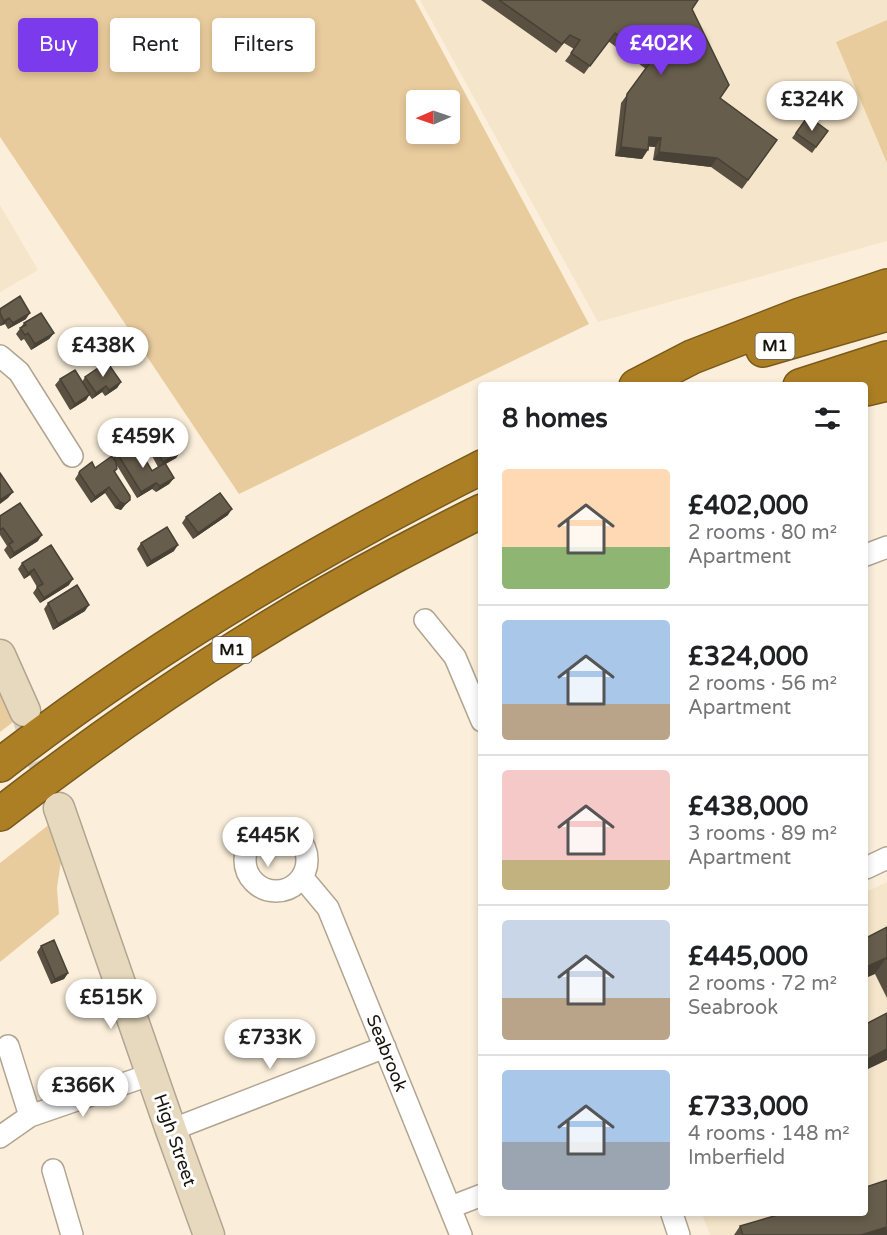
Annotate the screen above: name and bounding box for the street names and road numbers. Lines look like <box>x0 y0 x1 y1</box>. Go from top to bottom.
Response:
road number: M1 <box>756 333 794 359</box>
road number: M1 <box>212 637 252 663</box>
street label: Seabrook <box>362 1011 412 1095</box>
street label: High Street <box>149 1091 201 1189</box>

